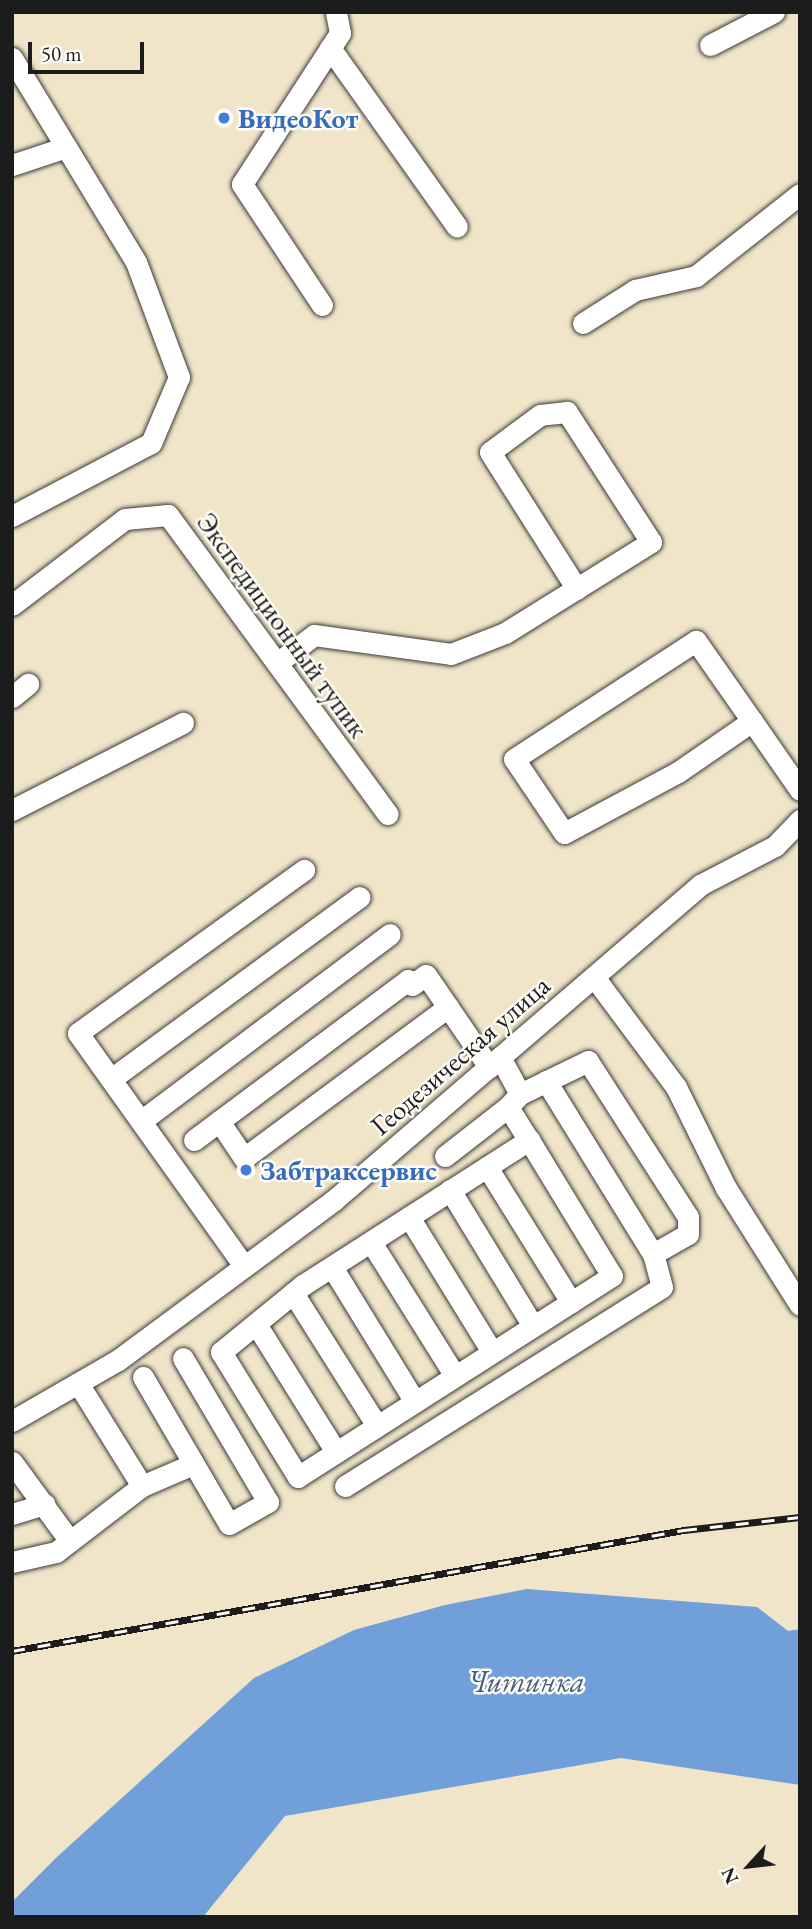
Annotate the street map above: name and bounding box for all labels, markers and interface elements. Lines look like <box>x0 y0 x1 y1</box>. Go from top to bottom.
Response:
scale bar <box>32 28 147 72</box>
text: 50 m <box>41 40 82 67</box>
place label: ВидеоКот <box>238 101 358 135</box>
marker: ВидеоКот <box>216 110 232 126</box>
street label: Экспедиционный тупик <box>190 506 376 744</box>
street label: Геодезическая улица <box>363 968 557 1142</box>
place label: Забтраксервис <box>260 1153 437 1187</box>
marker: Забтраксервис <box>238 1162 254 1178</box>
water label: Читинка <box>467 1664 585 1700</box>
north arrow <box>714 1831 784 1901</box>
text: N <box>715 1863 744 1888</box>

